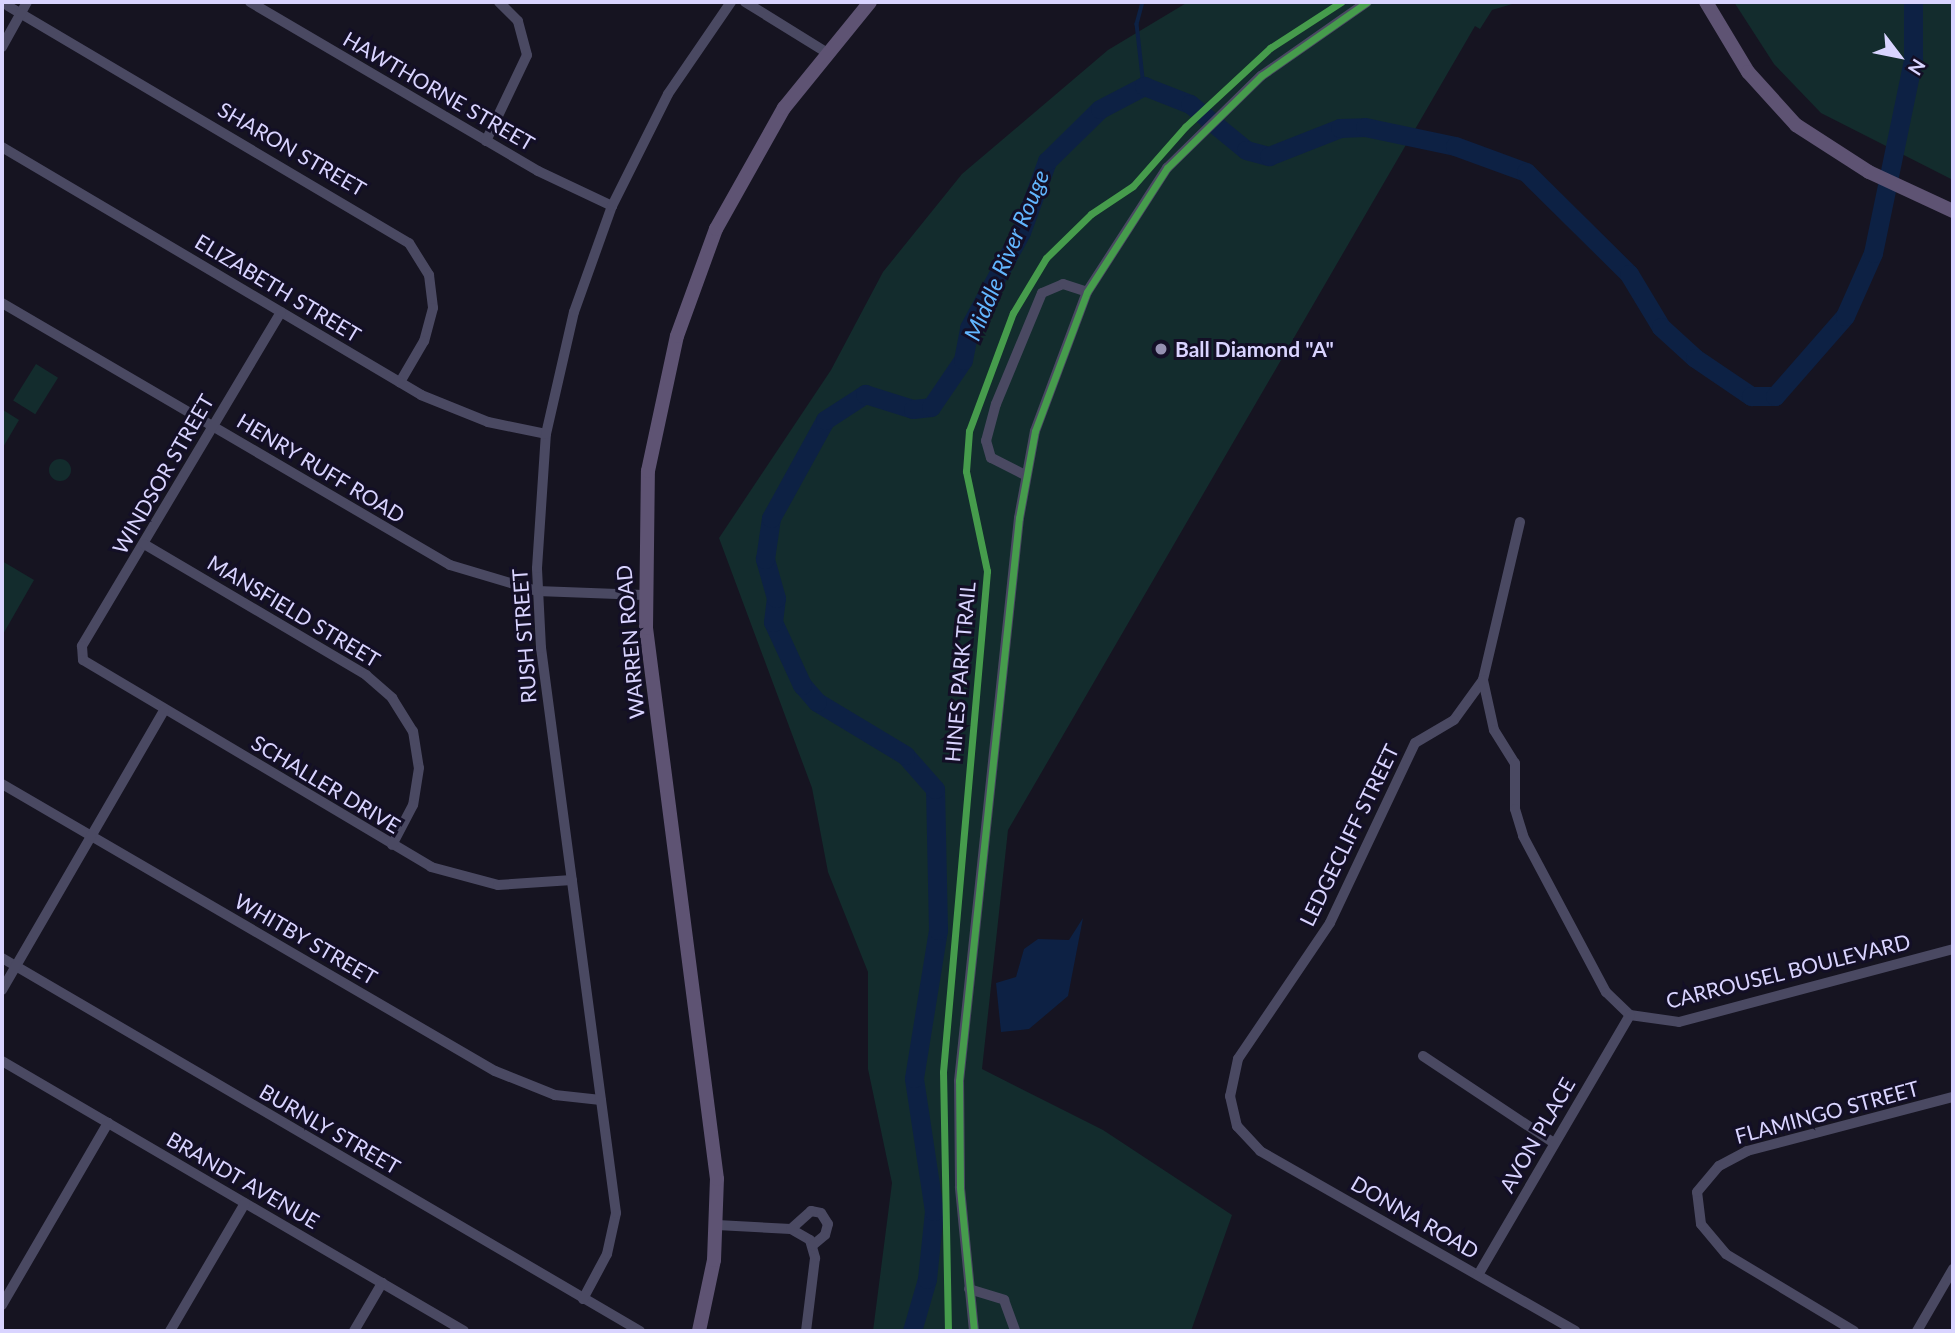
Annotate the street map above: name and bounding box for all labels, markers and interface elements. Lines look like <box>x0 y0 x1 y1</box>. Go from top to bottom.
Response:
north arrow <box>1864 21 1934 91</box>
street label: HAWTHORNE STREET <box>339 26 539 156</box>
text: N <box>1904 55 1931 80</box>
street label: SHARON STREET <box>214 96 370 202</box>
water label: Middle River Rouge <box>958 165 1054 345</box>
street label: ELIZABETH STREET <box>191 229 365 347</box>
place label: Ball Diamond "A" <box>1175 336 1334 362</box>
marker: Ball Diamond "A" <box>1153 341 1169 357</box>
street label: WINDSOR STREET <box>107 390 219 558</box>
street label: HENRY RUFF ROAD <box>232 408 410 528</box>
street label: MANSFIELD STREET <box>203 550 385 672</box>
street label: WARREN ROAD <box>611 564 649 720</box>
street label: RUSH STREET <box>507 568 541 704</box>
street label: HINES PARK TRAIL <box>940 580 980 764</box>
street label: SCHALLER DRIVE <box>247 730 405 838</box>
street label: LEDGECLIFF STREET <box>1294 740 1404 930</box>
street label: WHITBY STREET <box>230 888 382 990</box>
street label: CARROUSEL BOULEVARD <box>1663 928 1913 1014</box>
street label: AVON PLACE <box>1494 1073 1580 1197</box>
street label: FLAMINGO STREET <box>1732 1075 1922 1149</box>
street label: BURNLY STREET <box>255 1078 405 1180</box>
street label: BRANDT AVENUE <box>162 1126 324 1234</box>
street label: DONNA ROAD <box>1346 1170 1484 1264</box>

